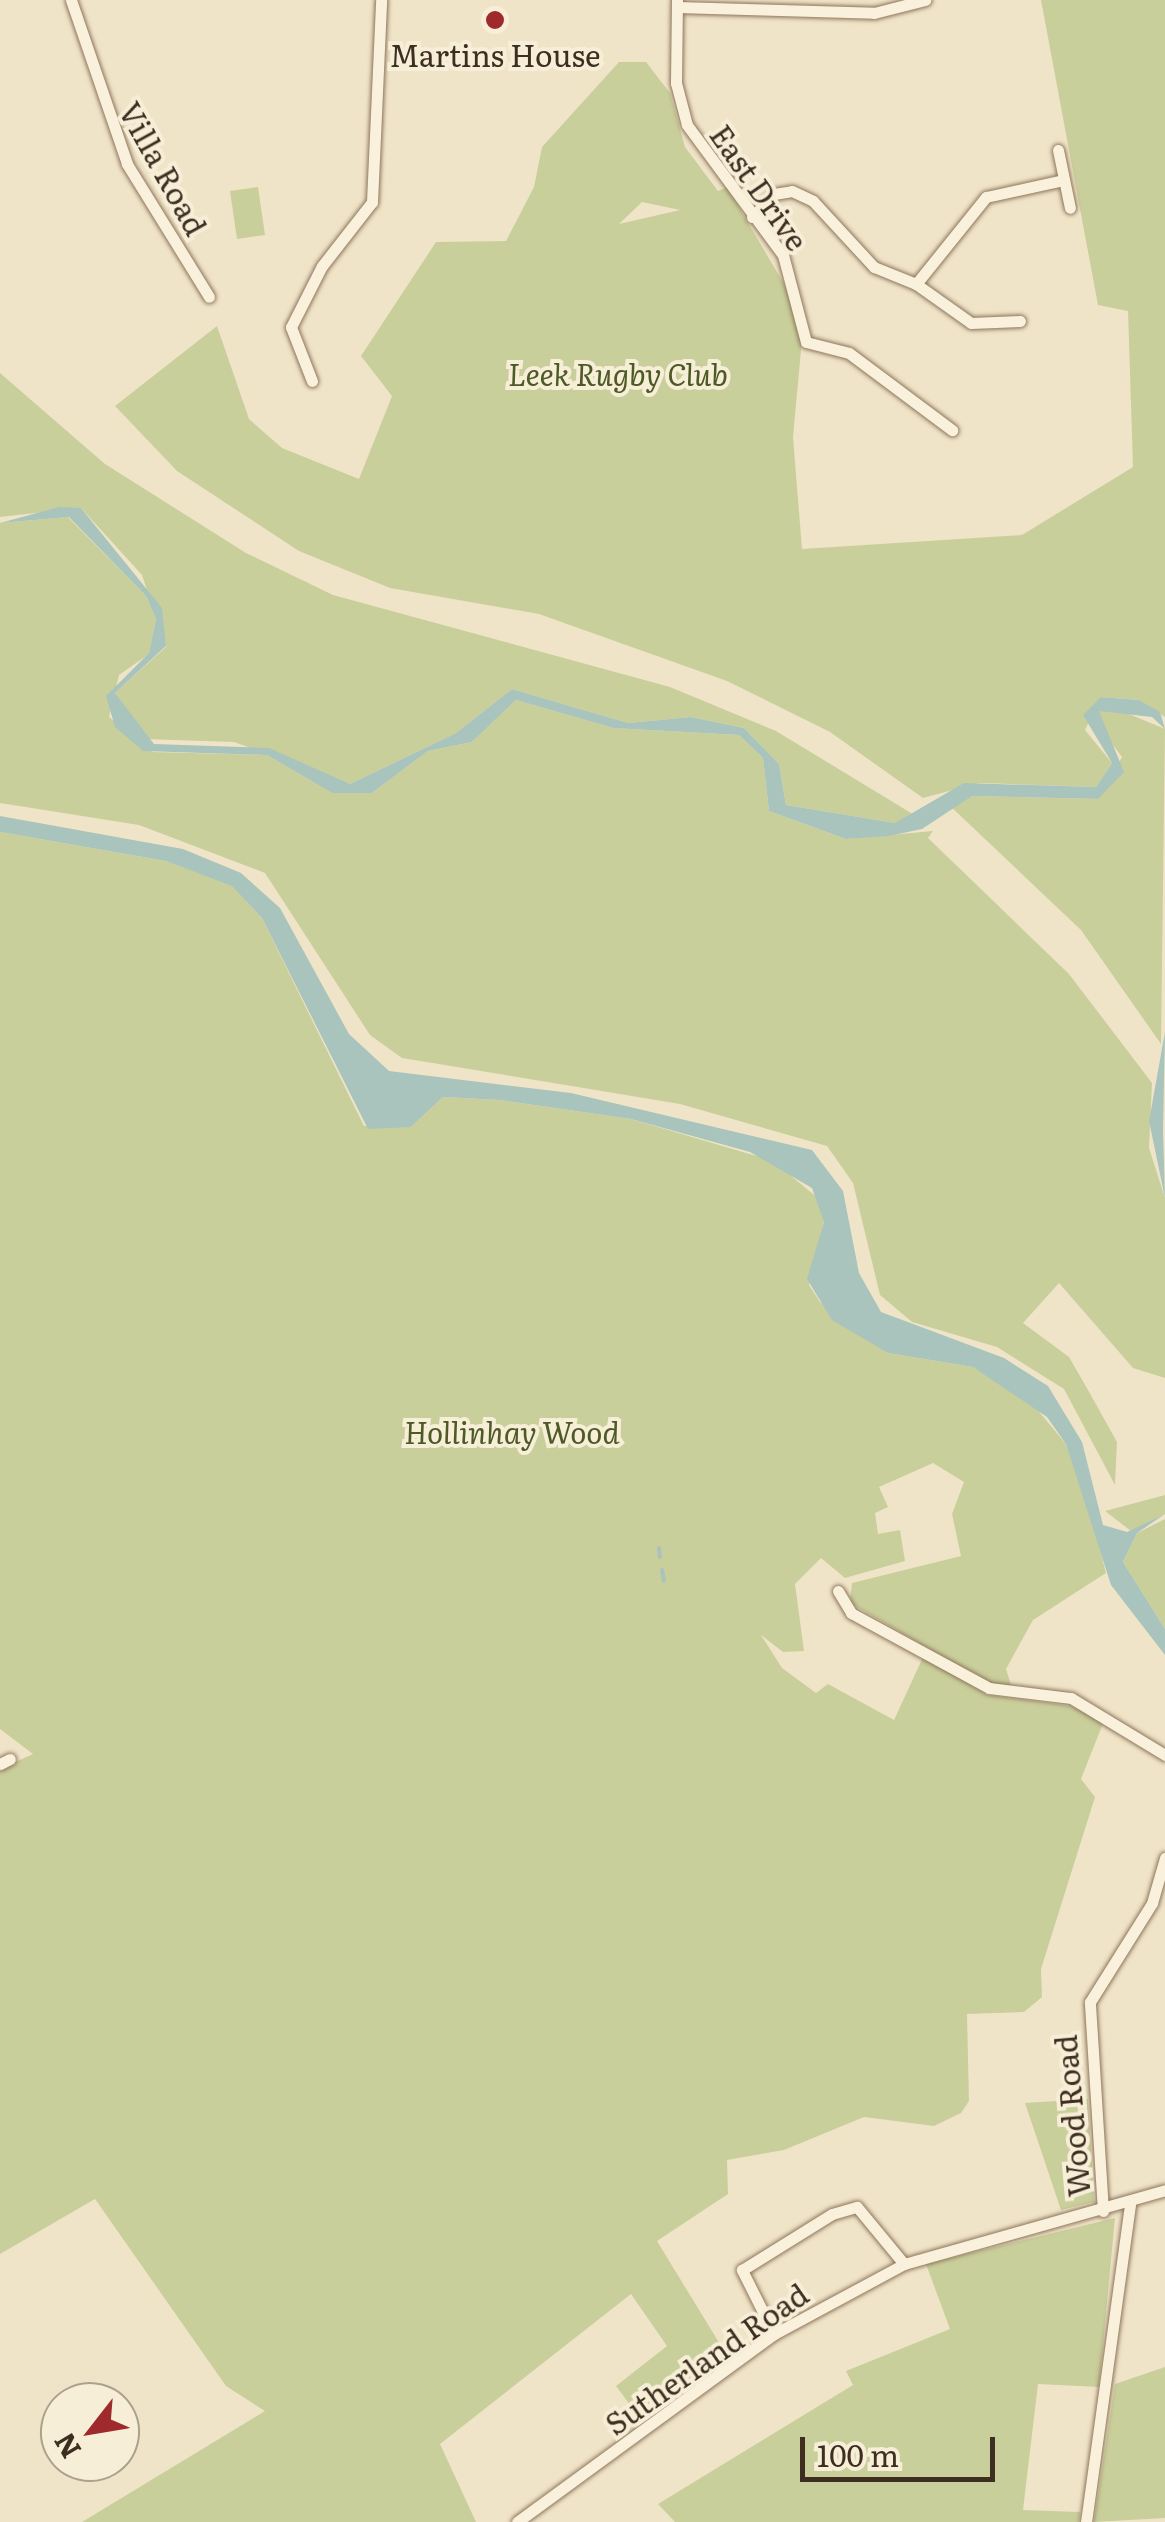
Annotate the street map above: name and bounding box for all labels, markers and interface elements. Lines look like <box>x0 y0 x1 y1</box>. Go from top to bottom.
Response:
marker: Martins House <box>484 9 506 31</box>
place label: Martins House <box>389 36 601 72</box>
street label: Villa Road <box>113 95 215 241</box>
street label: East Drive <box>704 117 816 257</box>
park label: Leek Rugby Club <box>508 355 728 391</box>
park label: Hollinhay Wood <box>404 1413 620 1449</box>
street label: Wood Road <box>1046 2034 1096 2198</box>
street label: Sutherland Road <box>598 2275 814 2441</box>
north arrow <box>40 2382 140 2482</box>
scale bar <box>805 2417 1000 2479</box>
text: N <box>42 2426 90 2467</box>
text: 100 m <box>817 2432 899 2476</box>

